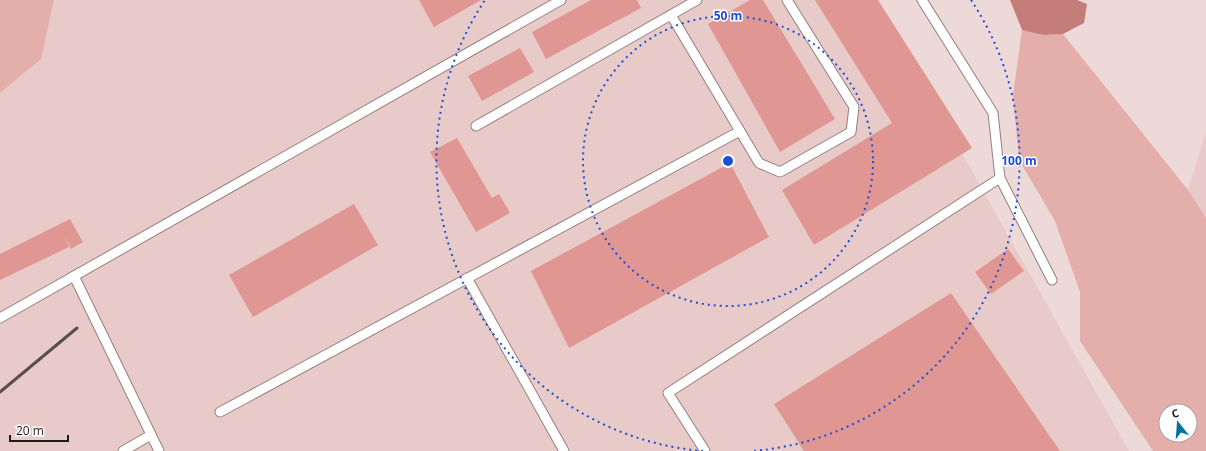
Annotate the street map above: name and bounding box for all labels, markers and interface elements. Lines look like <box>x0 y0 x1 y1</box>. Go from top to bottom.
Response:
text: 50 m <box>714 7 742 24</box>
text: 100 m <box>1001 152 1037 169</box>
centre of rings <box>721 154 735 168</box>
north arrow <box>1158 403 1198 443</box>
text: С <box>1169 405 1180 421</box>
scale bar <box>10 417 68 443</box>
text: 20 m <box>16 422 44 439</box>

